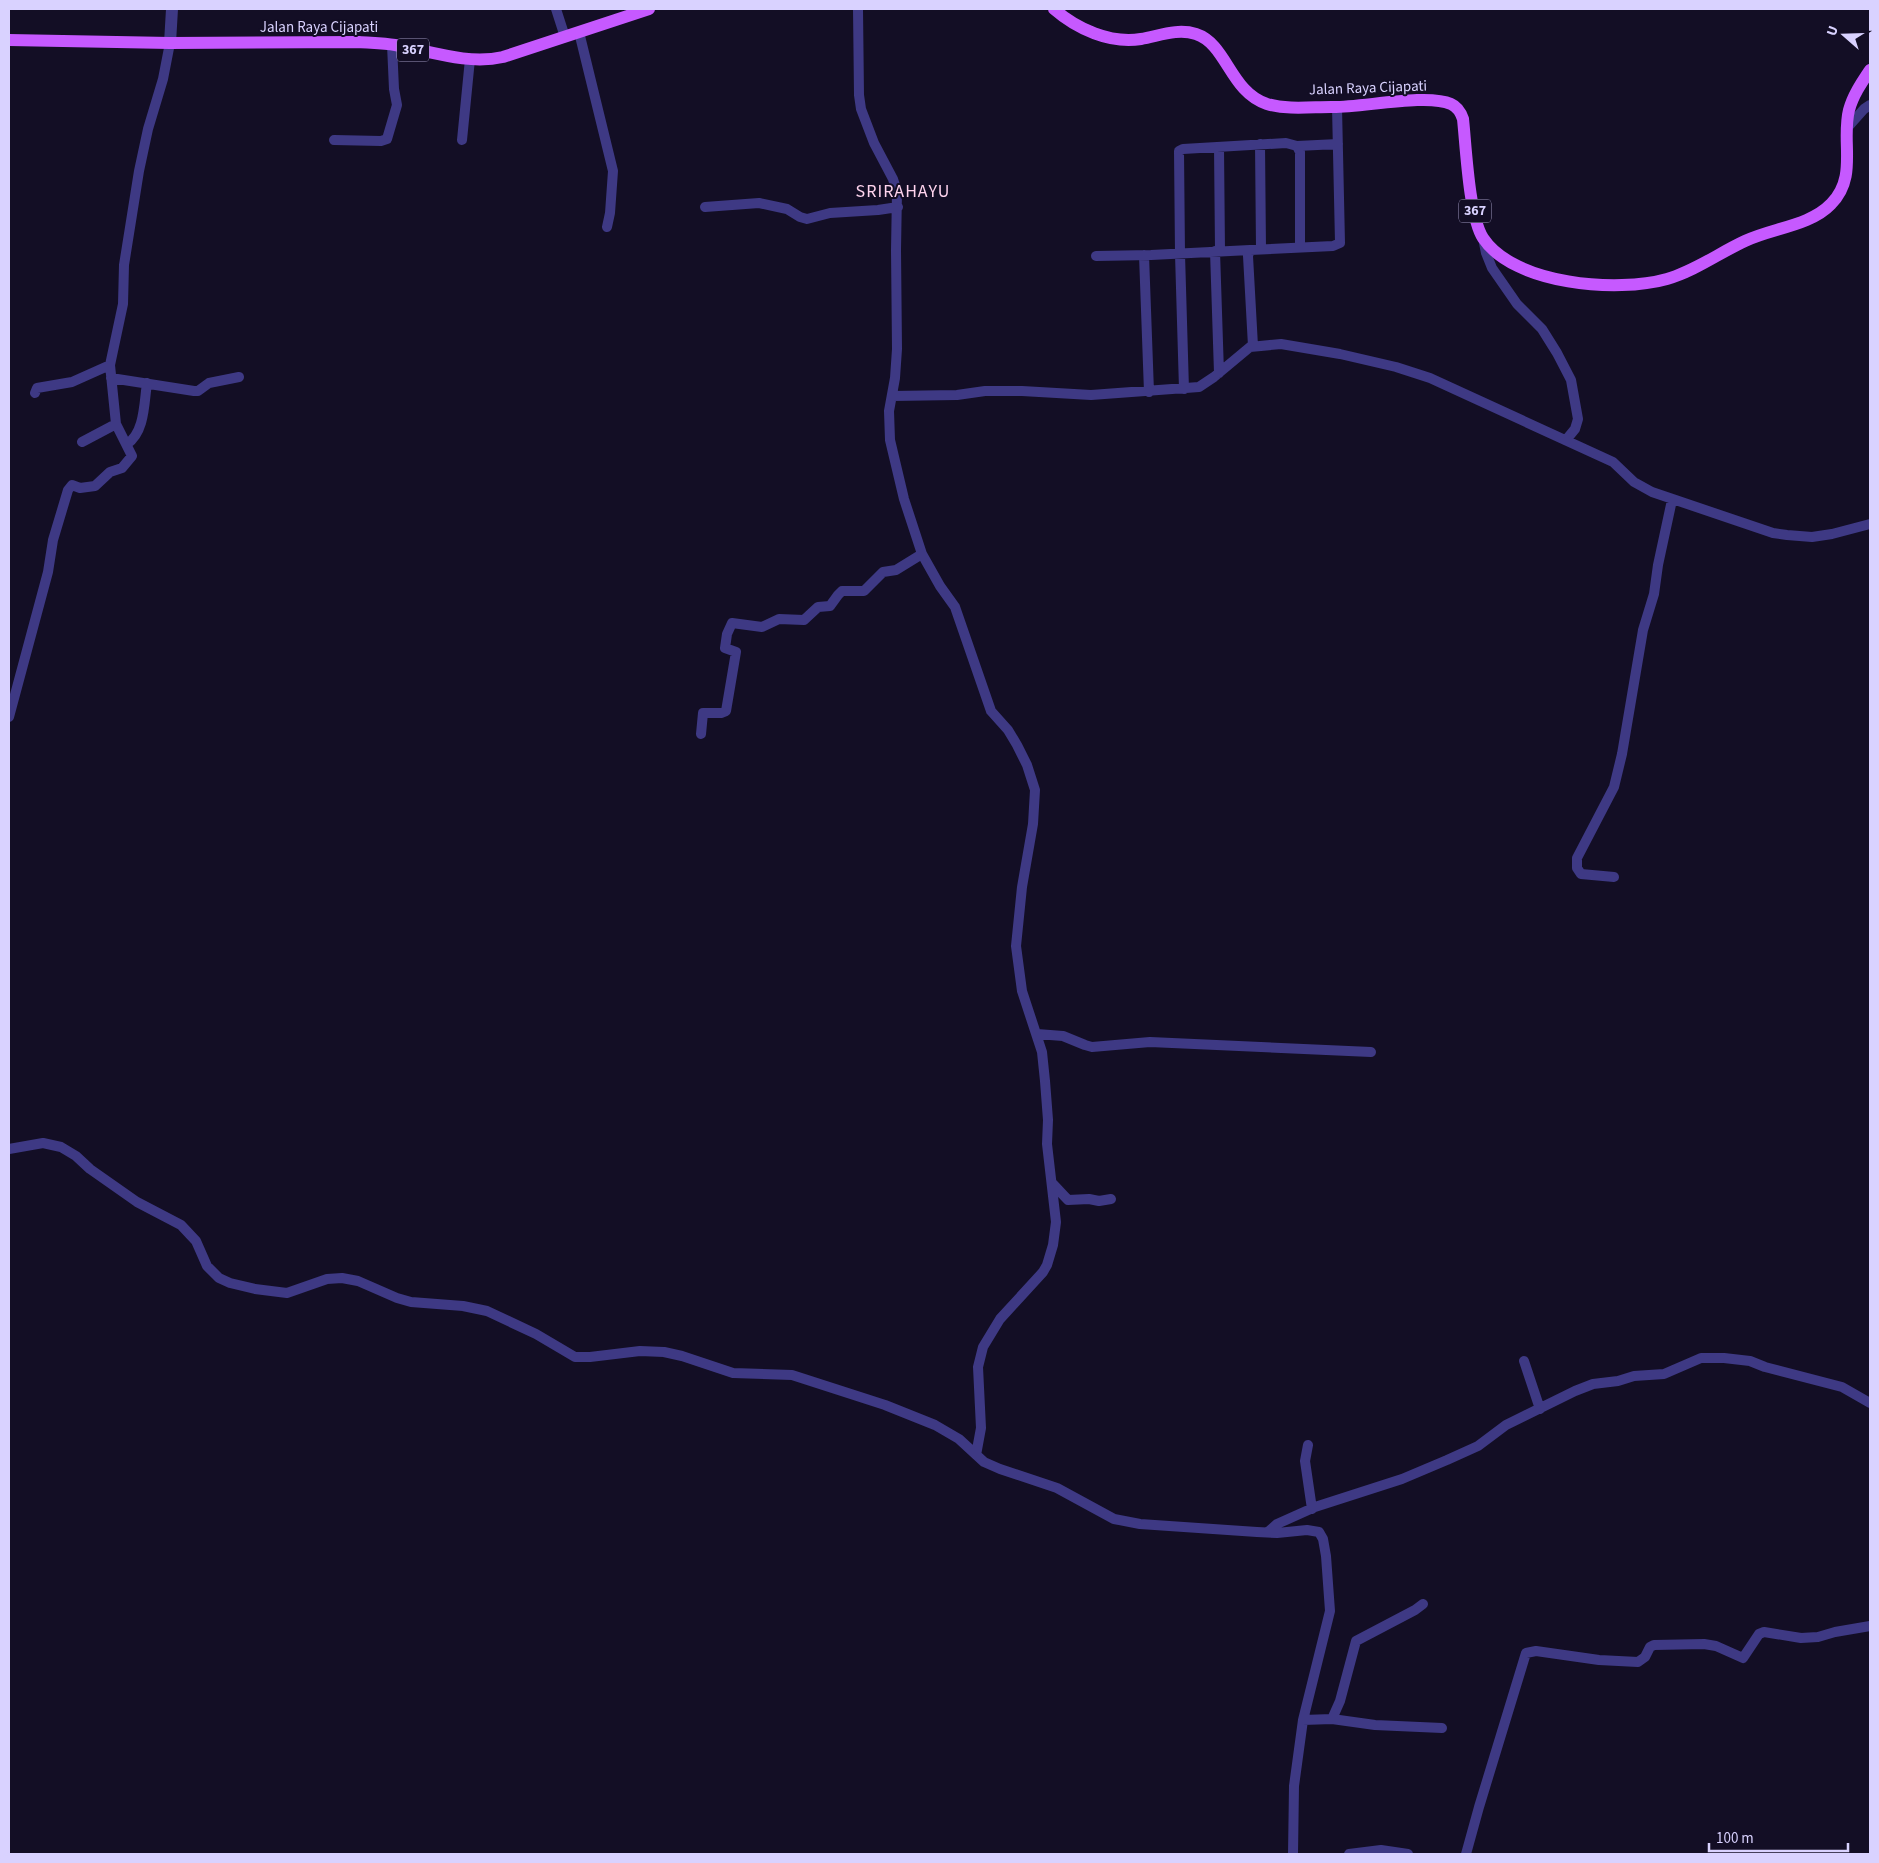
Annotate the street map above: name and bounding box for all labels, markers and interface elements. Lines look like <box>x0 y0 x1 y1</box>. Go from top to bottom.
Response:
north arrow <box>1819 10 1869 60</box>
street label: Jalan Raya Cijapati <box>260 17 378 38</box>
text: U <box>1822 23 1844 39</box>
road number: 367 <box>397 38 429 62</box>
street label: Jalan Raya Cijapati <box>1308 75 1428 101</box>
district label: SRIRAHAYU <box>856 179 950 204</box>
road number: 367 <box>1459 200 1491 222</box>
scale bar <box>1709 1820 1848 1852</box>
text: 100 m <box>1716 1828 1754 1849</box>

